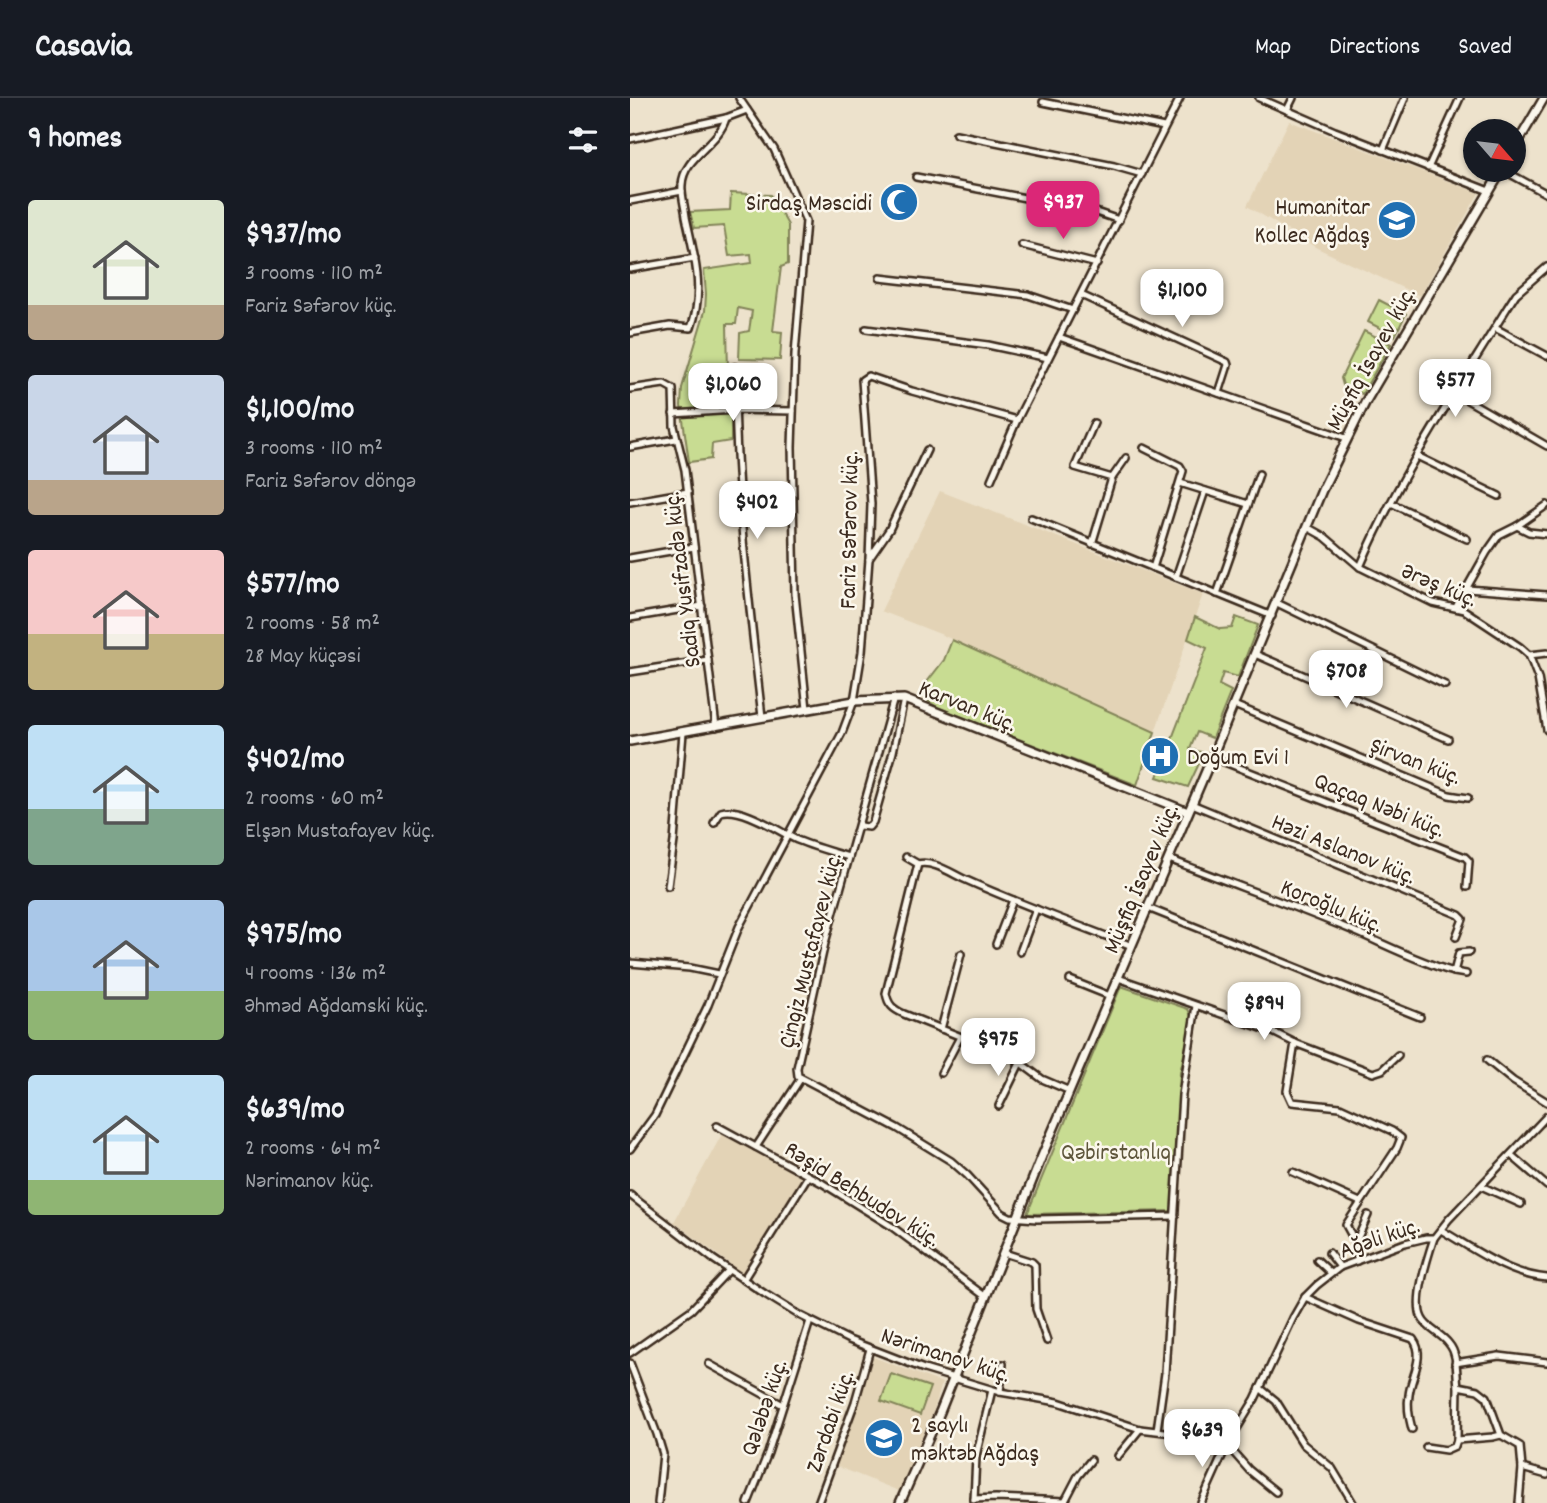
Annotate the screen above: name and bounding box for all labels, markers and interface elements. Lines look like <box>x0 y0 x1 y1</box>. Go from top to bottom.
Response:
text: Casavia <box>35 25 131 72</box>
text: Map <box>1255 31 1291 65</box>
text: Directions <box>1329 31 1420 65</box>
text: Saved <box>1458 31 1512 65</box>
text: 9 homes <box>28 119 122 162</box>
north arrow <box>1463 119 1526 182</box>
map controls <box>1463 119 1526 182</box>
icon: filters <box>564 121 602 159</box>
mosque icon: Sirdaş Məscidi <box>878 181 920 223</box>
pin: $937 <box>1022 181 1104 241</box>
text: $937 <box>1042 187 1084 220</box>
place label: Sirdaş Məscidi <box>746 188 872 222</box>
place label: Humanitar Kollec Ağdaş <box>1255 192 1370 254</box>
school or university icon: Humanitar Kollec Ağdaş <box>1376 199 1418 241</box>
text: $937/mo <box>245 215 341 258</box>
icon: home <box>84 228 168 312</box>
text: 3 rooms · 110 m² <box>245 258 383 291</box>
pin: $1,100 <box>1125 270 1239 329</box>
text: $1,100 <box>1156 275 1208 308</box>
street label: Müşfiq İsayev küç. <box>1319 281 1426 438</box>
text: Fariz Səfərov küç. <box>245 291 397 324</box>
pin: $577 <box>1414 360 1496 419</box>
pin: $1,060 <box>676 364 790 423</box>
text: $577 <box>1435 365 1475 398</box>
text: $1,060 <box>704 369 762 402</box>
text: $1,100/mo <box>245 390 354 433</box>
icon: home <box>84 403 168 487</box>
text: 3 rooms · 110 m² <box>245 433 383 466</box>
street label: Fariz Səfərov küç. <box>833 451 869 609</box>
text: Fariz Səfərov döngə <box>245 466 416 499</box>
pin: $402 <box>716 482 798 541</box>
text: $402 <box>735 487 779 520</box>
street label: Sadiq Yusifzadə küç. <box>656 490 712 669</box>
street label: Ərəş küç. <box>1396 556 1482 618</box>
text: $577/mo <box>245 565 340 608</box>
icon: home <box>84 578 168 662</box>
text: 2 rooms · 58 m² <box>245 608 380 641</box>
text: 28 May küçəsi <box>245 641 361 674</box>
pin: $708 <box>1305 650 1387 710</box>
text: $708 <box>1325 656 1367 689</box>
street label: Karvan küç. <box>913 673 1021 743</box>
street label: Şirvan küç. <box>1365 730 1465 796</box>
hospital icon: Doğum Evi 1 <box>1139 735 1181 777</box>
text: $402/mo <box>245 740 345 783</box>
place label: Doğum Evi 1 <box>1187 742 1289 776</box>
icon: home <box>84 753 168 837</box>
street label: Qaçaq Nəbi küç. <box>1308 765 1449 848</box>
text: 2 rooms · 60 m² <box>245 783 384 816</box>
street label: Müşfiq İsayev küç. <box>1096 799 1190 959</box>
street label: Həzi Aslanov küç. <box>1266 806 1420 895</box>
text: Elşən Mustafayev küç. <box>245 816 434 849</box>
street label: Çingiz Mustafayev küç. <box>771 850 853 1052</box>
street label: Koroğlu küç. <box>1275 872 1387 944</box>
text: $975/mo <box>245 915 342 958</box>
icon: home <box>84 928 168 1012</box>
text: 4 rooms · 136 m² <box>245 958 386 991</box>
pin: $894 <box>1223 982 1305 1042</box>
text: $894 <box>1244 988 1284 1021</box>
text: Əhməd Ağdamski küç. <box>245 991 428 1024</box>
pin: $975 <box>957 1018 1039 1078</box>
text: $975 <box>977 1024 1019 1057</box>
text: $639/mo <box>245 1090 344 1133</box>
icon: home <box>84 1103 168 1187</box>
text: 2 rooms · 64 m² <box>245 1133 381 1166</box>
street label: Rəşid Behbudov küç. <box>777 1134 946 1257</box>
park label: Qəbirstanlıq <box>1061 1137 1171 1171</box>
text: Nərimanov küç. <box>245 1166 374 1199</box>
street label: Ağəli küç. <box>1335 1210 1425 1269</box>
street label: Nərimanov küç. <box>876 1320 1014 1394</box>
street label: Qələbə küç. <box>733 1355 798 1461</box>
street label: Zərdabi küç. <box>798 1366 865 1478</box>
place label: 2 saylı məktəb Ağdaş <box>911 1410 1039 1472</box>
pin: $639 <box>1161 1410 1243 1469</box>
text: $639 <box>1180 1415 1224 1448</box>
school or university icon: 2 saylı məktəb Ağdaş <box>863 1417 905 1459</box>

